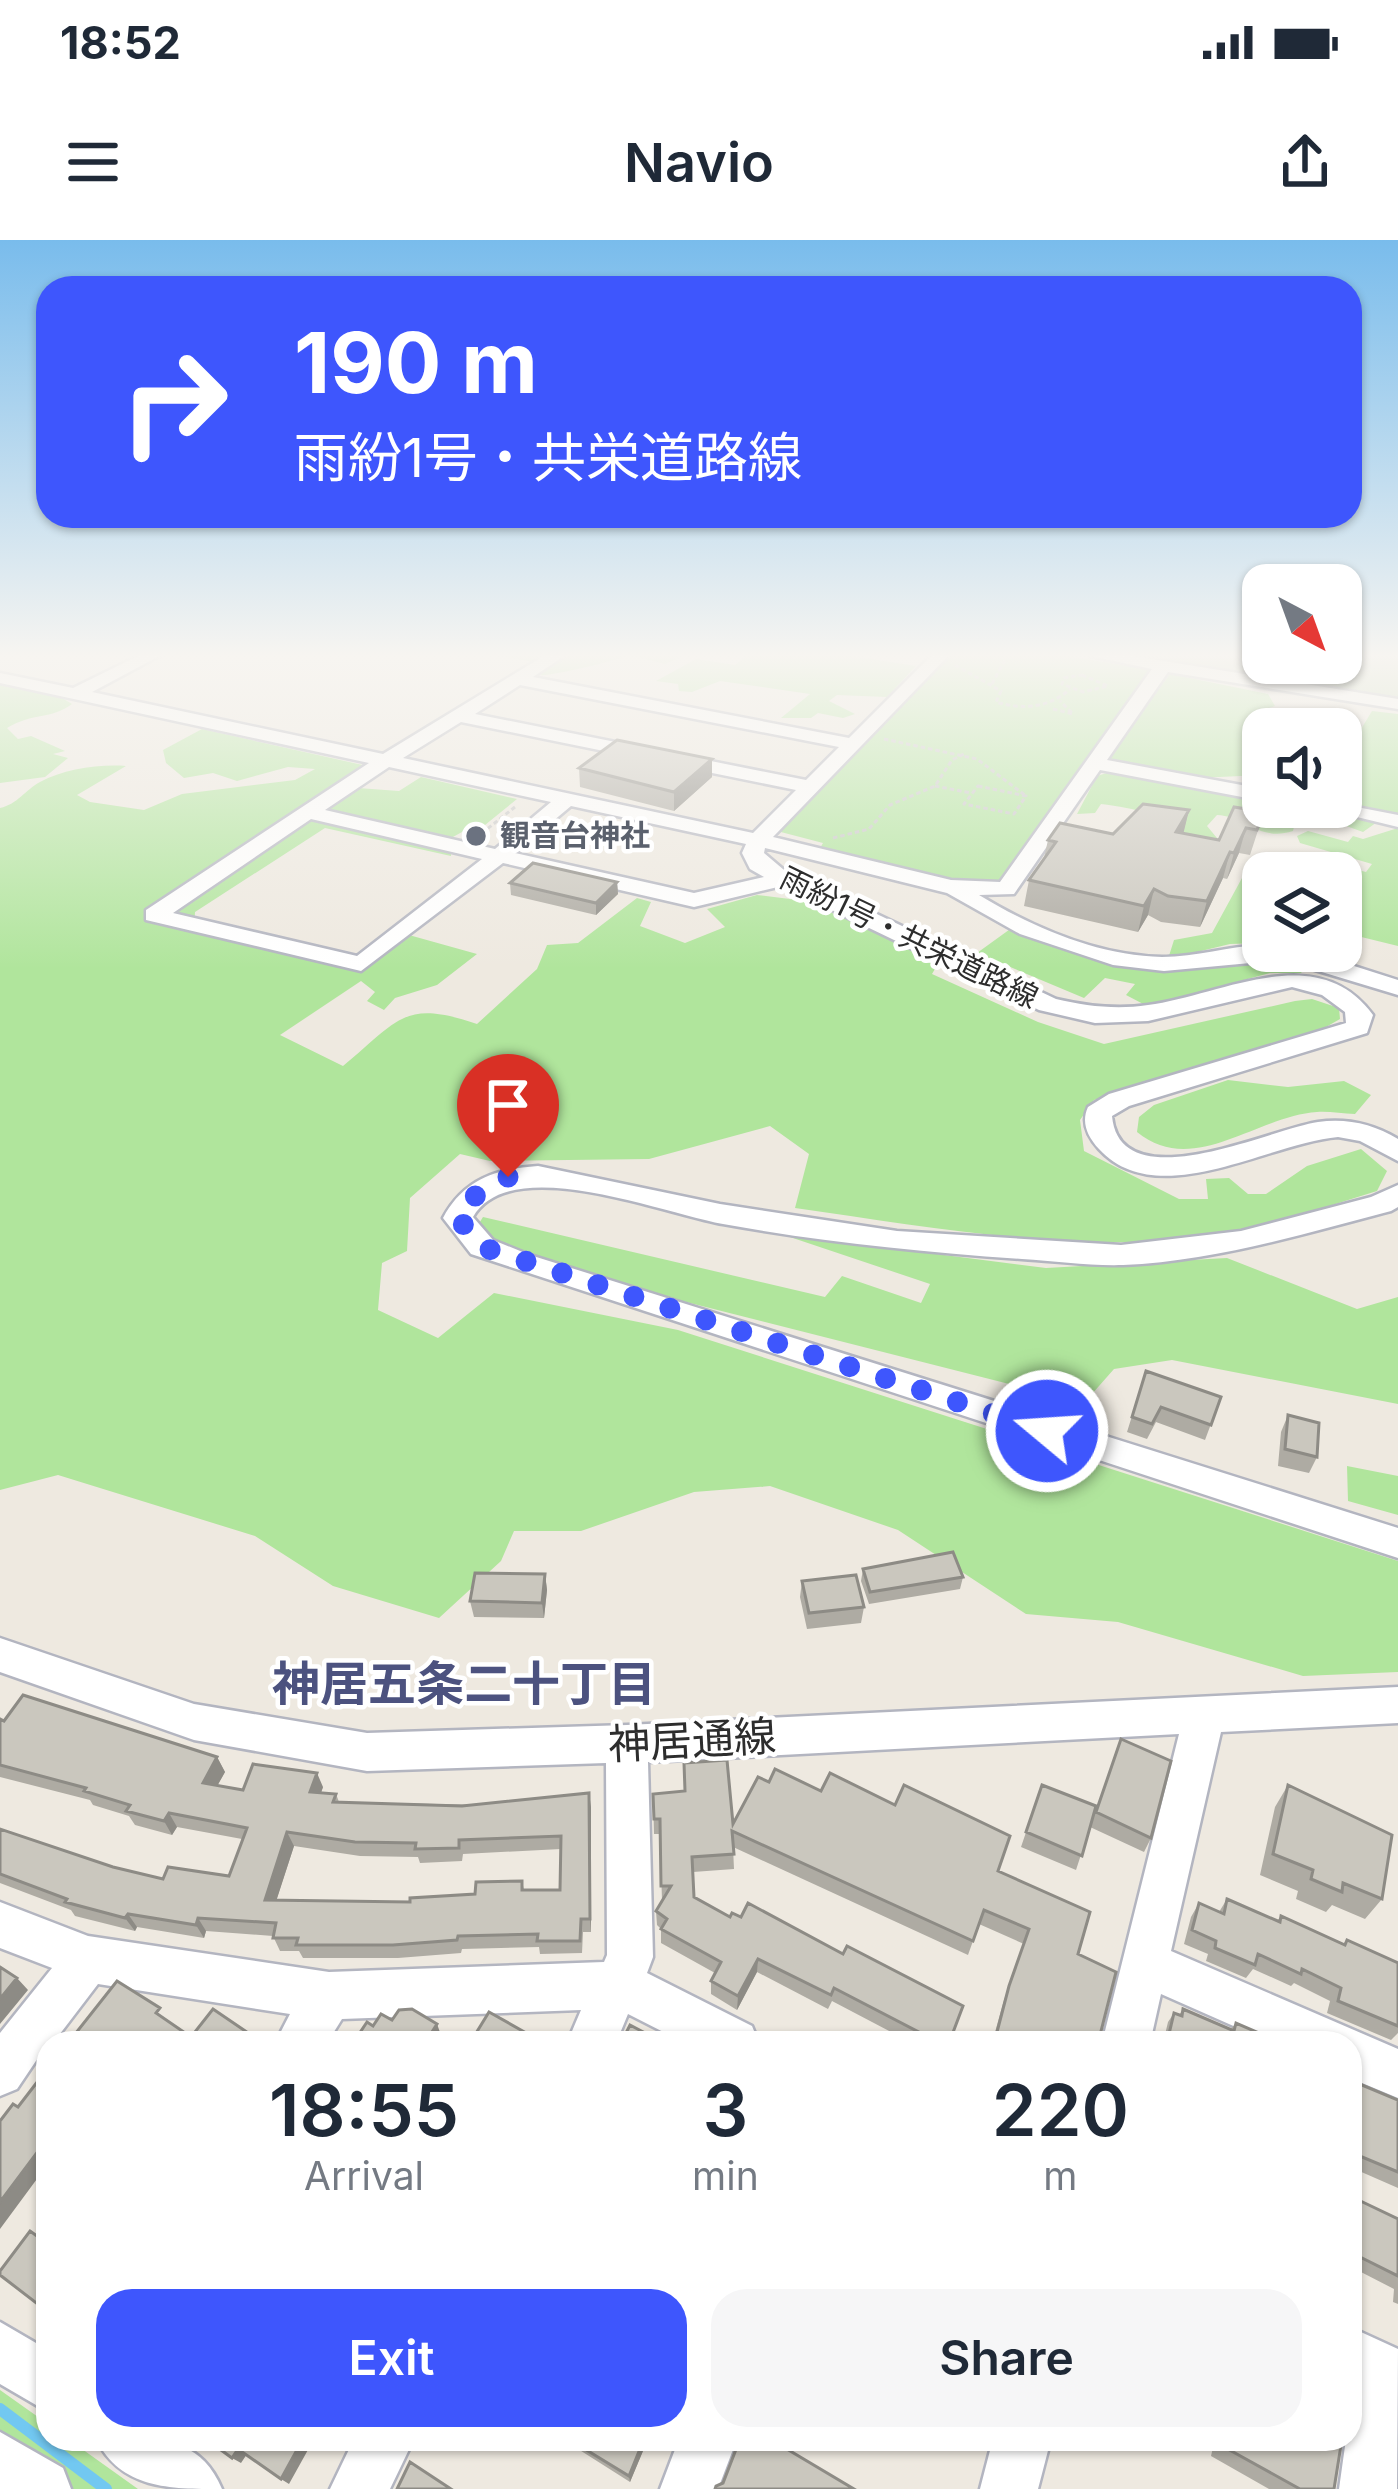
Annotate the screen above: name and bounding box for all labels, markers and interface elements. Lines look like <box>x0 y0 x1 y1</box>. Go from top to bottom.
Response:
text: 18:52 <box>60 15 181 70</box>
icon: menu <box>60 129 126 195</box>
icon: share <box>1272 129 1338 195</box>
text: Navio <box>624 130 774 195</box>
text: 190 m <box>294 312 538 413</box>
icon: right <box>96 324 252 480</box>
text: 雨紛1号・共栄道路線 <box>294 425 802 490</box>
north arrow <box>1242 564 1362 684</box>
map controls <box>1242 564 1362 972</box>
button: sound <box>1242 708 1362 828</box>
place label: 観音台神社 <box>500 817 650 853</box>
marker: 観音台神社 <box>463 823 489 849</box>
button: layers <box>1242 852 1362 972</box>
street label: 雨紛1号・共栄道路線 <box>775 859 1044 1015</box>
pin <box>457 1054 559 1177</box>
icon: arrive <box>475 1072 541 1138</box>
position arrow <box>984 1368 1110 1494</box>
district label: 神居五条二十丁目 <box>272 1654 656 1713</box>
street label: 神居通線 <box>607 1710 777 1769</box>
text: 18:55 <box>269 2066 459 2153</box>
text: 3 <box>703 2066 748 2153</box>
text: 220 <box>992 2066 1129 2153</box>
text: Arrival <box>304 2152 424 2199</box>
text: min <box>692 2152 759 2199</box>
text: m <box>1043 2152 1077 2199</box>
button: Exit <box>96 2289 687 2427</box>
button: Share <box>711 2289 1302 2427</box>

